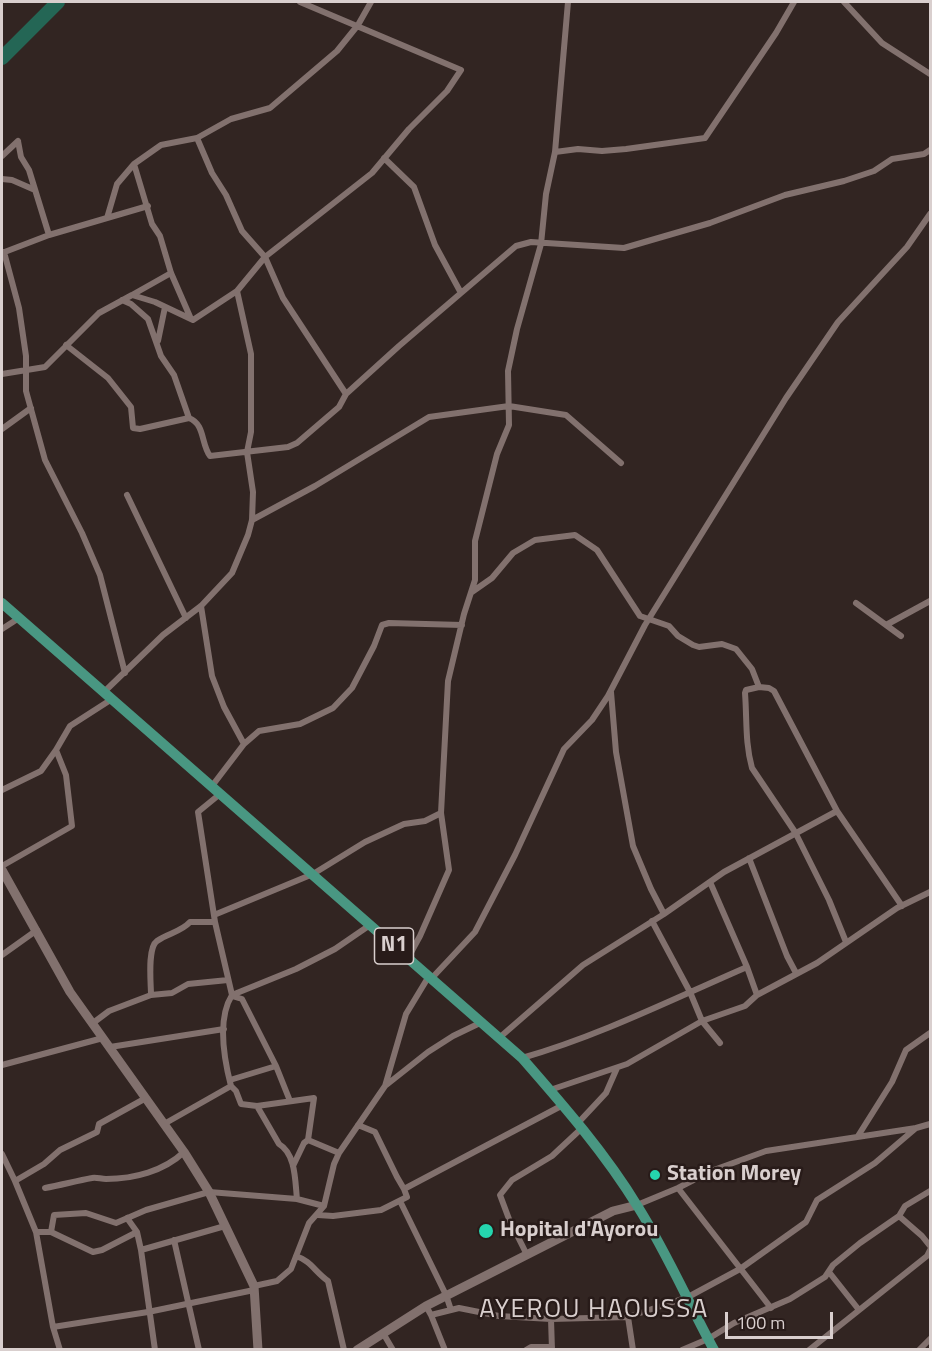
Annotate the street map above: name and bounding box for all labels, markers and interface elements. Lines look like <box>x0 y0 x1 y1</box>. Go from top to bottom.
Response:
road number: N1 <box>374 928 414 964</box>
place label: Station Morey <box>667 1162 801 1188</box>
marker: Station Morey <box>648 1168 662 1182</box>
place label: Hopital d'Ayorou <box>500 1218 658 1244</box>
marker: Hopital d'Ayorou <box>477 1222 495 1240</box>
district label: AYEROU HAOUSSA <box>479 1295 709 1327</box>
scale bar <box>728 1300 836 1338</box>
text: 100 m <box>736 1309 785 1336</box>

